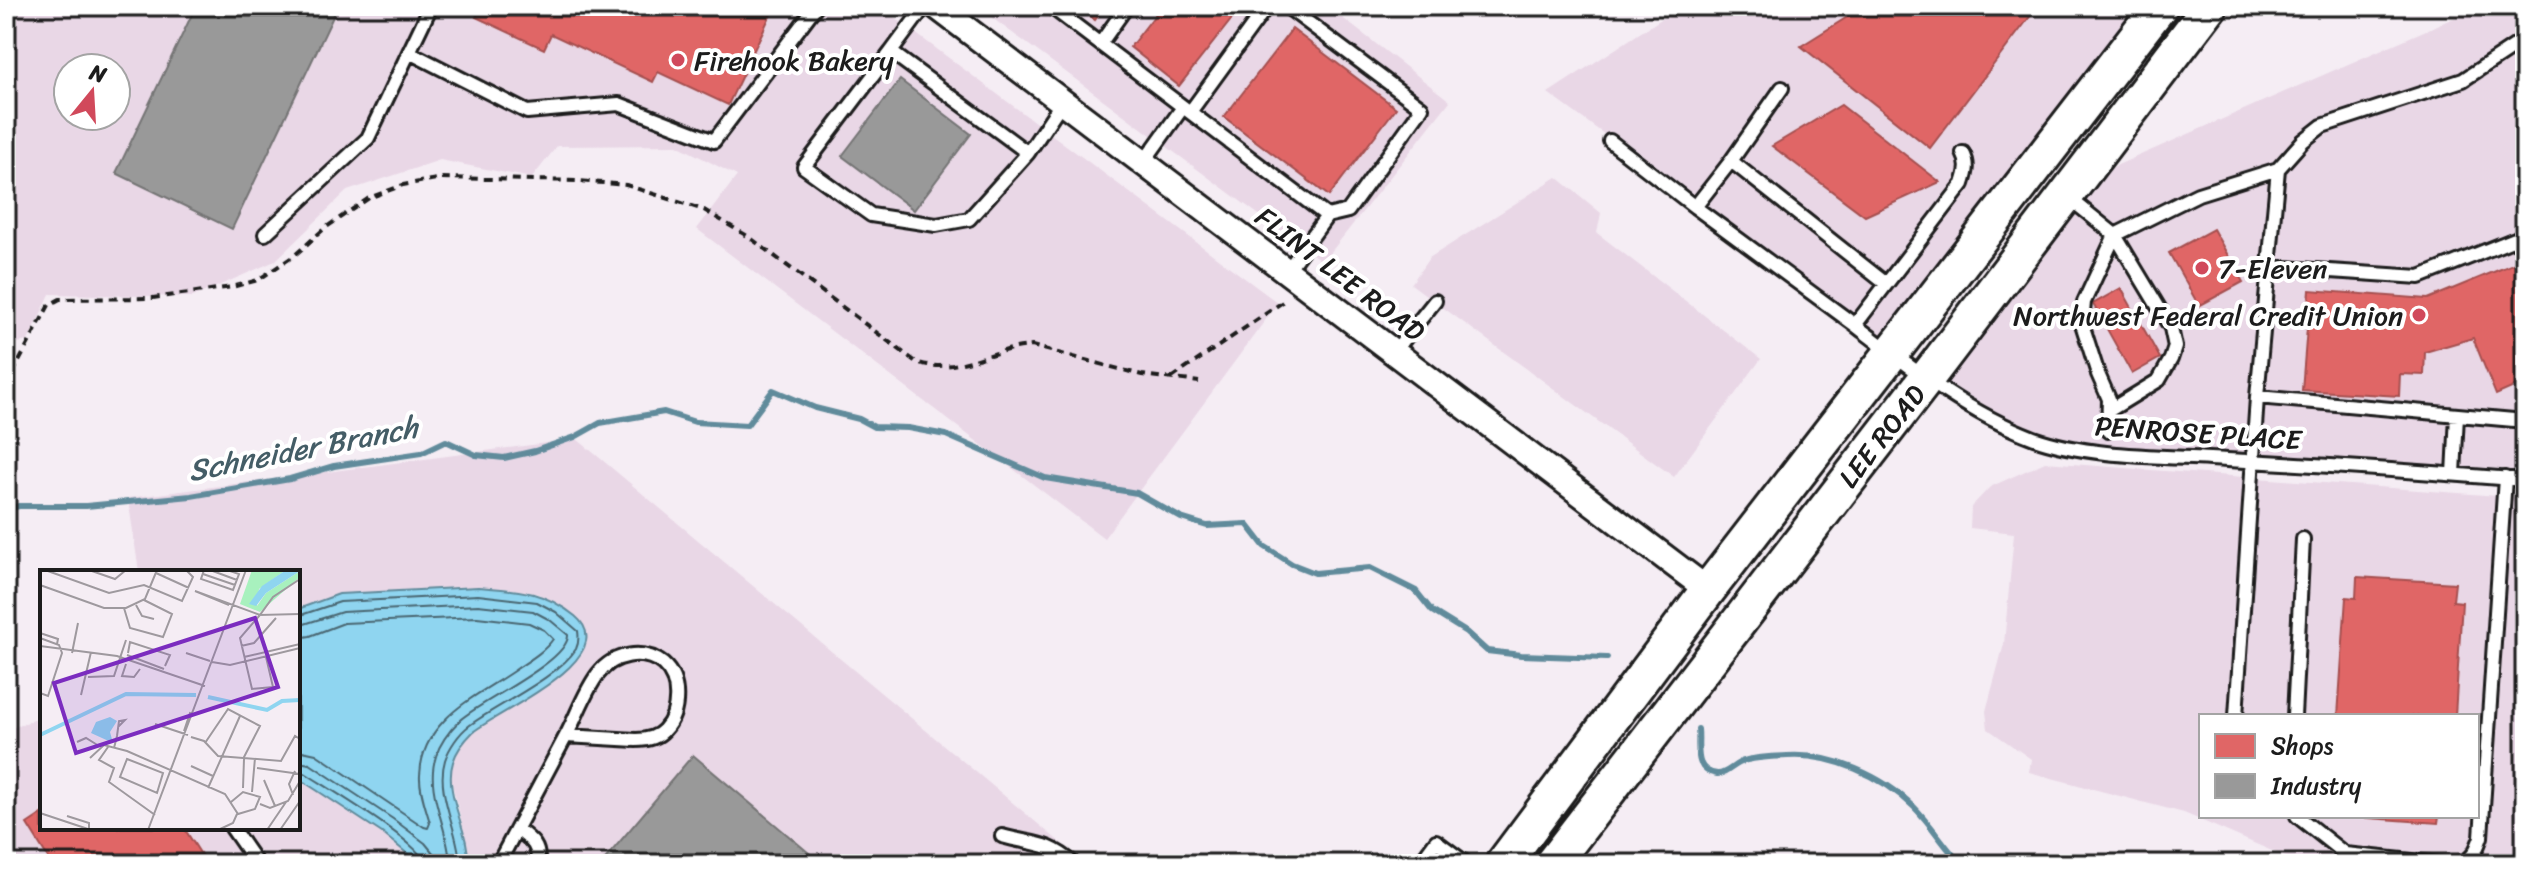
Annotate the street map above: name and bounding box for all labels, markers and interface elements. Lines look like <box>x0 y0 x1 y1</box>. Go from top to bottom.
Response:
place label: Firehook Bakery <box>694 36 894 85</box>
marker: Firehook Bakery <box>669 51 687 69</box>
north arrow <box>52 52 132 132</box>
text: N <box>84 52 112 95</box>
street label: FLINT LEE ROAD <box>1244 193 1436 355</box>
place label: 7-Eleven <box>2218 244 2328 293</box>
marker: 7-Eleven <box>2193 259 2211 277</box>
place label: Northwest Federal Credit Union <box>2013 291 2403 340</box>
marker: Northwest Federal Credit Union <box>2410 306 2428 324</box>
street label: LEE ROAD <box>1825 373 1939 499</box>
water label: Schneider Branch <box>183 400 425 498</box>
street label: PENROSE PLACE <box>2093 401 2304 465</box>
inset map <box>40 570 300 830</box>
legend <box>2199 714 2479 818</box>
text: Shops <box>2271 725 2334 767</box>
text: Industry <box>2270 765 2362 807</box>

